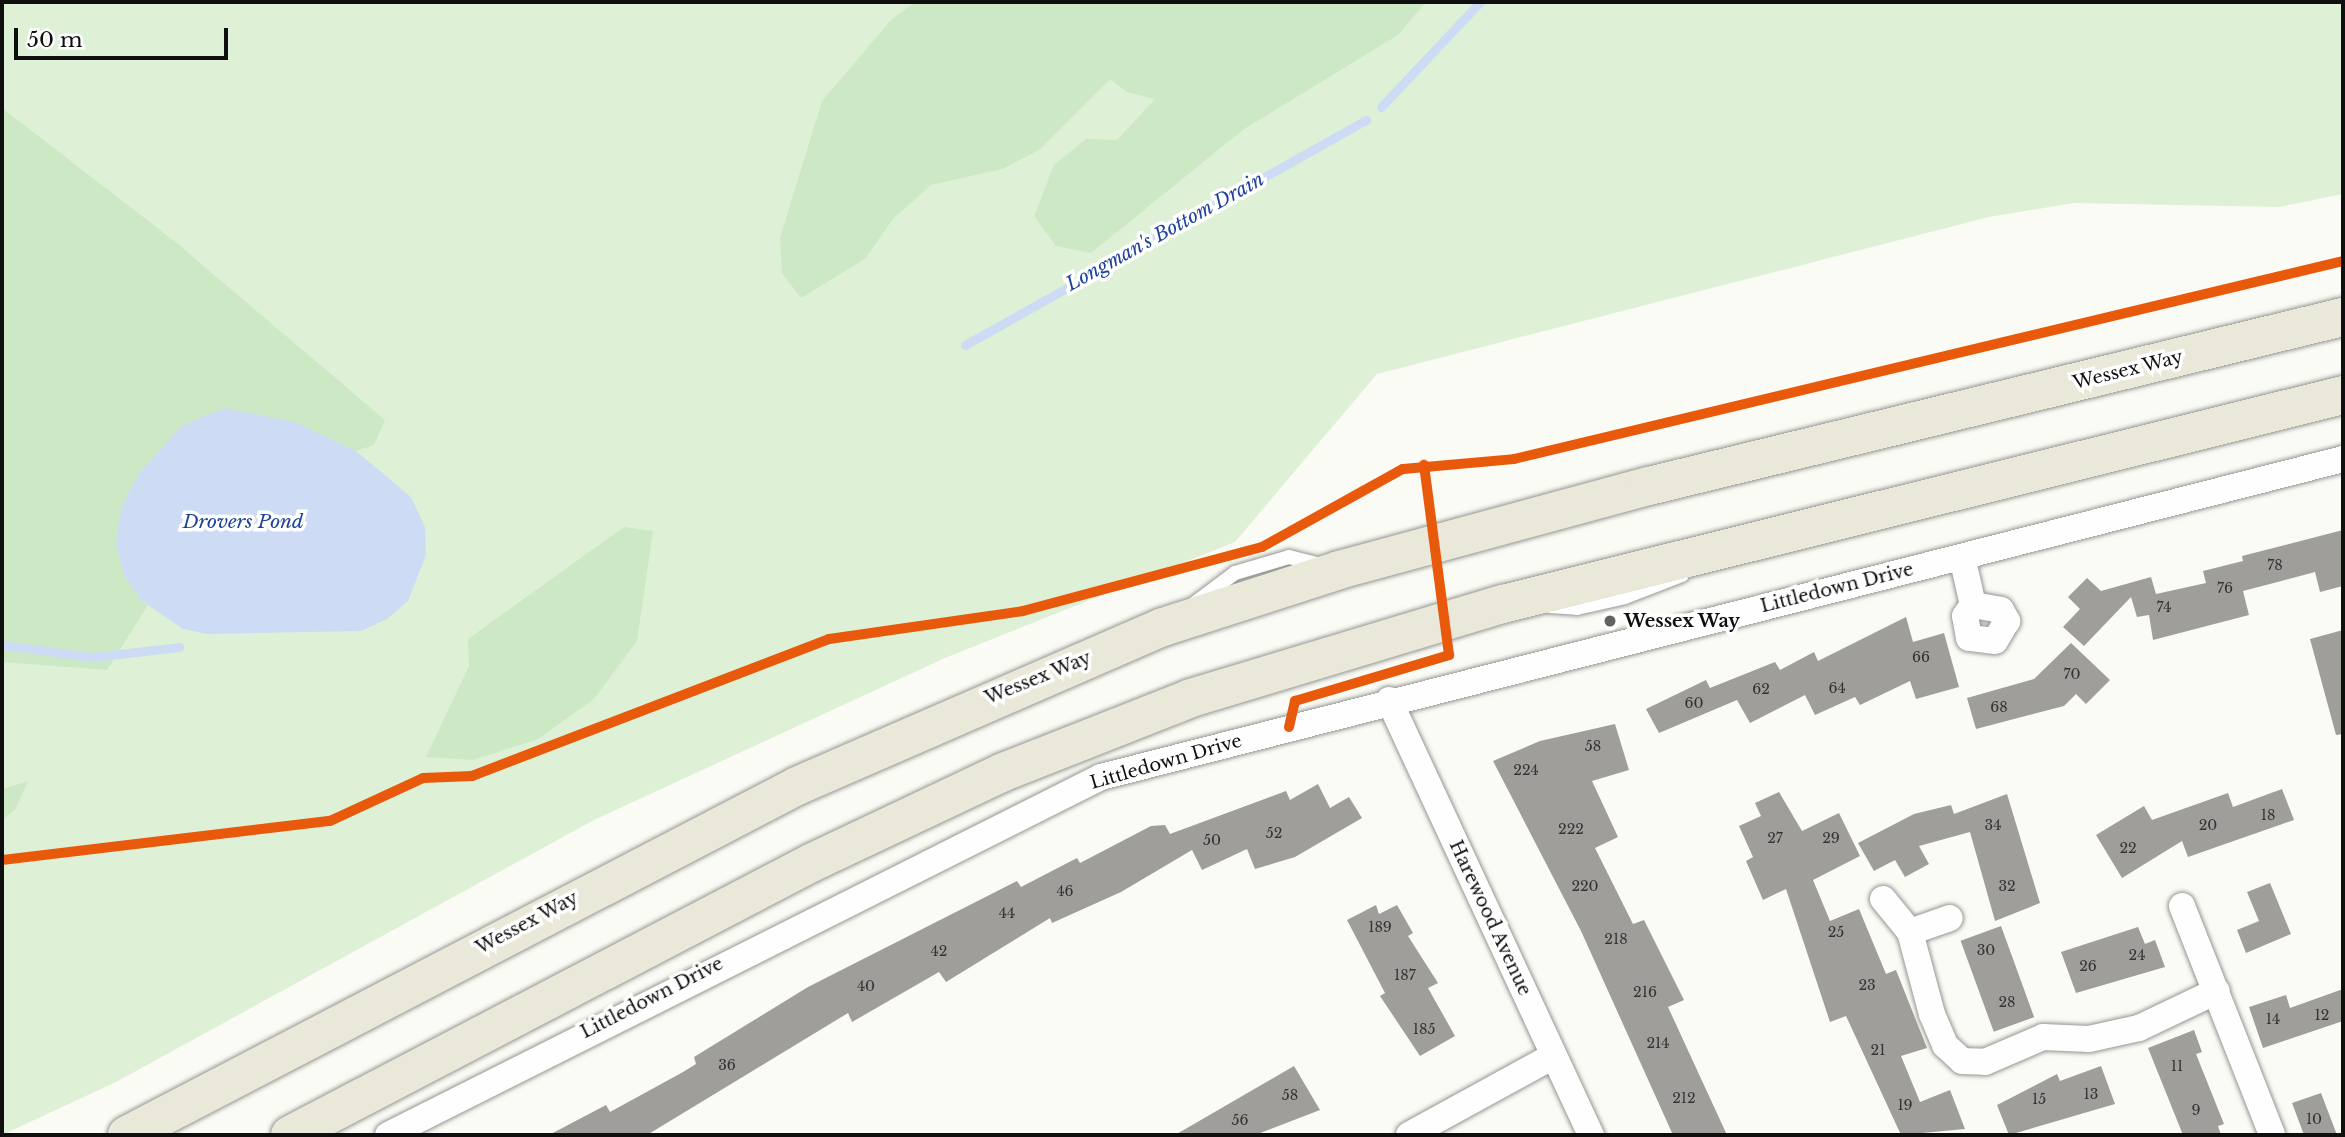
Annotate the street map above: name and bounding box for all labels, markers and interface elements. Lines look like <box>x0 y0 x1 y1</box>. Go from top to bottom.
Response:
scale bar <box>18 14 231 58</box>
text: 50 m <box>27 27 82 53</box>
water label: Longman's Bottom Drain <box>1062 168 1268 296</box>
street label: Wessex Way <box>2070 346 2186 394</box>
water label: Drovers Pond <box>183 511 303 533</box>
house number: 78 <box>2267 557 2283 573</box>
street label: Littledown Drive <box>1758 559 1916 617</box>
house number: 76 <box>2217 580 2233 596</box>
house number: 74 <box>2157 599 2171 615</box>
place label: Wessex Way <box>1624 610 1741 632</box>
marker: Wessex Way <box>1602 613 1618 629</box>
street label: Wessex Way <box>981 647 1095 709</box>
house number: 66 <box>1912 649 1930 665</box>
house number: 70 <box>2063 666 2081 682</box>
house number: 64 <box>1828 680 1846 696</box>
house number: 62 <box>1752 681 1770 697</box>
house number: 60 <box>1685 695 1703 711</box>
house number: 68 <box>1990 699 2008 715</box>
street label: Littledown Drive <box>1088 730 1244 794</box>
house number: 58 <box>1585 738 1601 754</box>
house number: 224 <box>1513 762 1539 778</box>
house number: 18 <box>2261 807 2275 823</box>
house number: 34 <box>1985 817 2001 833</box>
house number: 20 <box>2199 817 2217 833</box>
house number: 222 <box>1558 821 1584 837</box>
house number: 52 <box>1266 825 1282 841</box>
house number: 27 <box>1767 830 1783 846</box>
house number: 29 <box>1822 830 1840 846</box>
house number: 50 <box>1203 832 1221 848</box>
street label: Harewood Avenue <box>1444 837 1536 999</box>
house number: 22 <box>2119 840 2137 856</box>
house number: 220 <box>1571 878 1599 894</box>
house number: 32 <box>1998 878 2016 894</box>
house number: 46 <box>1056 883 1074 899</box>
street label: Wessex Way <box>472 887 582 959</box>
house number: 44 <box>999 905 1015 921</box>
house number: 189 <box>1368 919 1392 935</box>
house number: 25 <box>1828 924 1844 940</box>
house number: 218 <box>1604 931 1628 947</box>
house number: 30 <box>1977 942 1995 958</box>
house number: 42 <box>931 943 947 959</box>
house number: 24 <box>2129 947 2145 963</box>
street label: Littledown Drive <box>577 953 727 1043</box>
house number: 26 <box>2079 958 2097 974</box>
house number: 187 <box>1394 967 1416 983</box>
house number: 23 <box>1858 977 1876 993</box>
house number: 40 <box>857 978 875 994</box>
house number: 216 <box>1633 984 1657 1000</box>
house number: 28 <box>1998 994 2016 1010</box>
house number: 12 <box>2315 1007 2329 1023</box>
house number: 14 <box>2266 1011 2280 1027</box>
house number: 185 <box>1413 1021 1435 1037</box>
house number: 214 <box>1646 1035 1670 1051</box>
house number: 21 <box>1871 1042 1885 1058</box>
house number: 36 <box>718 1057 736 1073</box>
house number: 11 <box>2171 1058 2183 1074</box>
house number: 13 <box>2084 1086 2098 1102</box>
house number: 58 <box>1282 1087 1298 1103</box>
house number: 212 <box>1672 1090 1696 1106</box>
house number: 15 <box>2032 1091 2046 1107</box>
house number: 19 <box>1897 1097 1913 1113</box>
house number: 9 <box>2191 1102 2201 1118</box>
house number: 10 <box>2306 1111 2322 1127</box>
house number: 56 <box>1232 1112 1248 1128</box>

